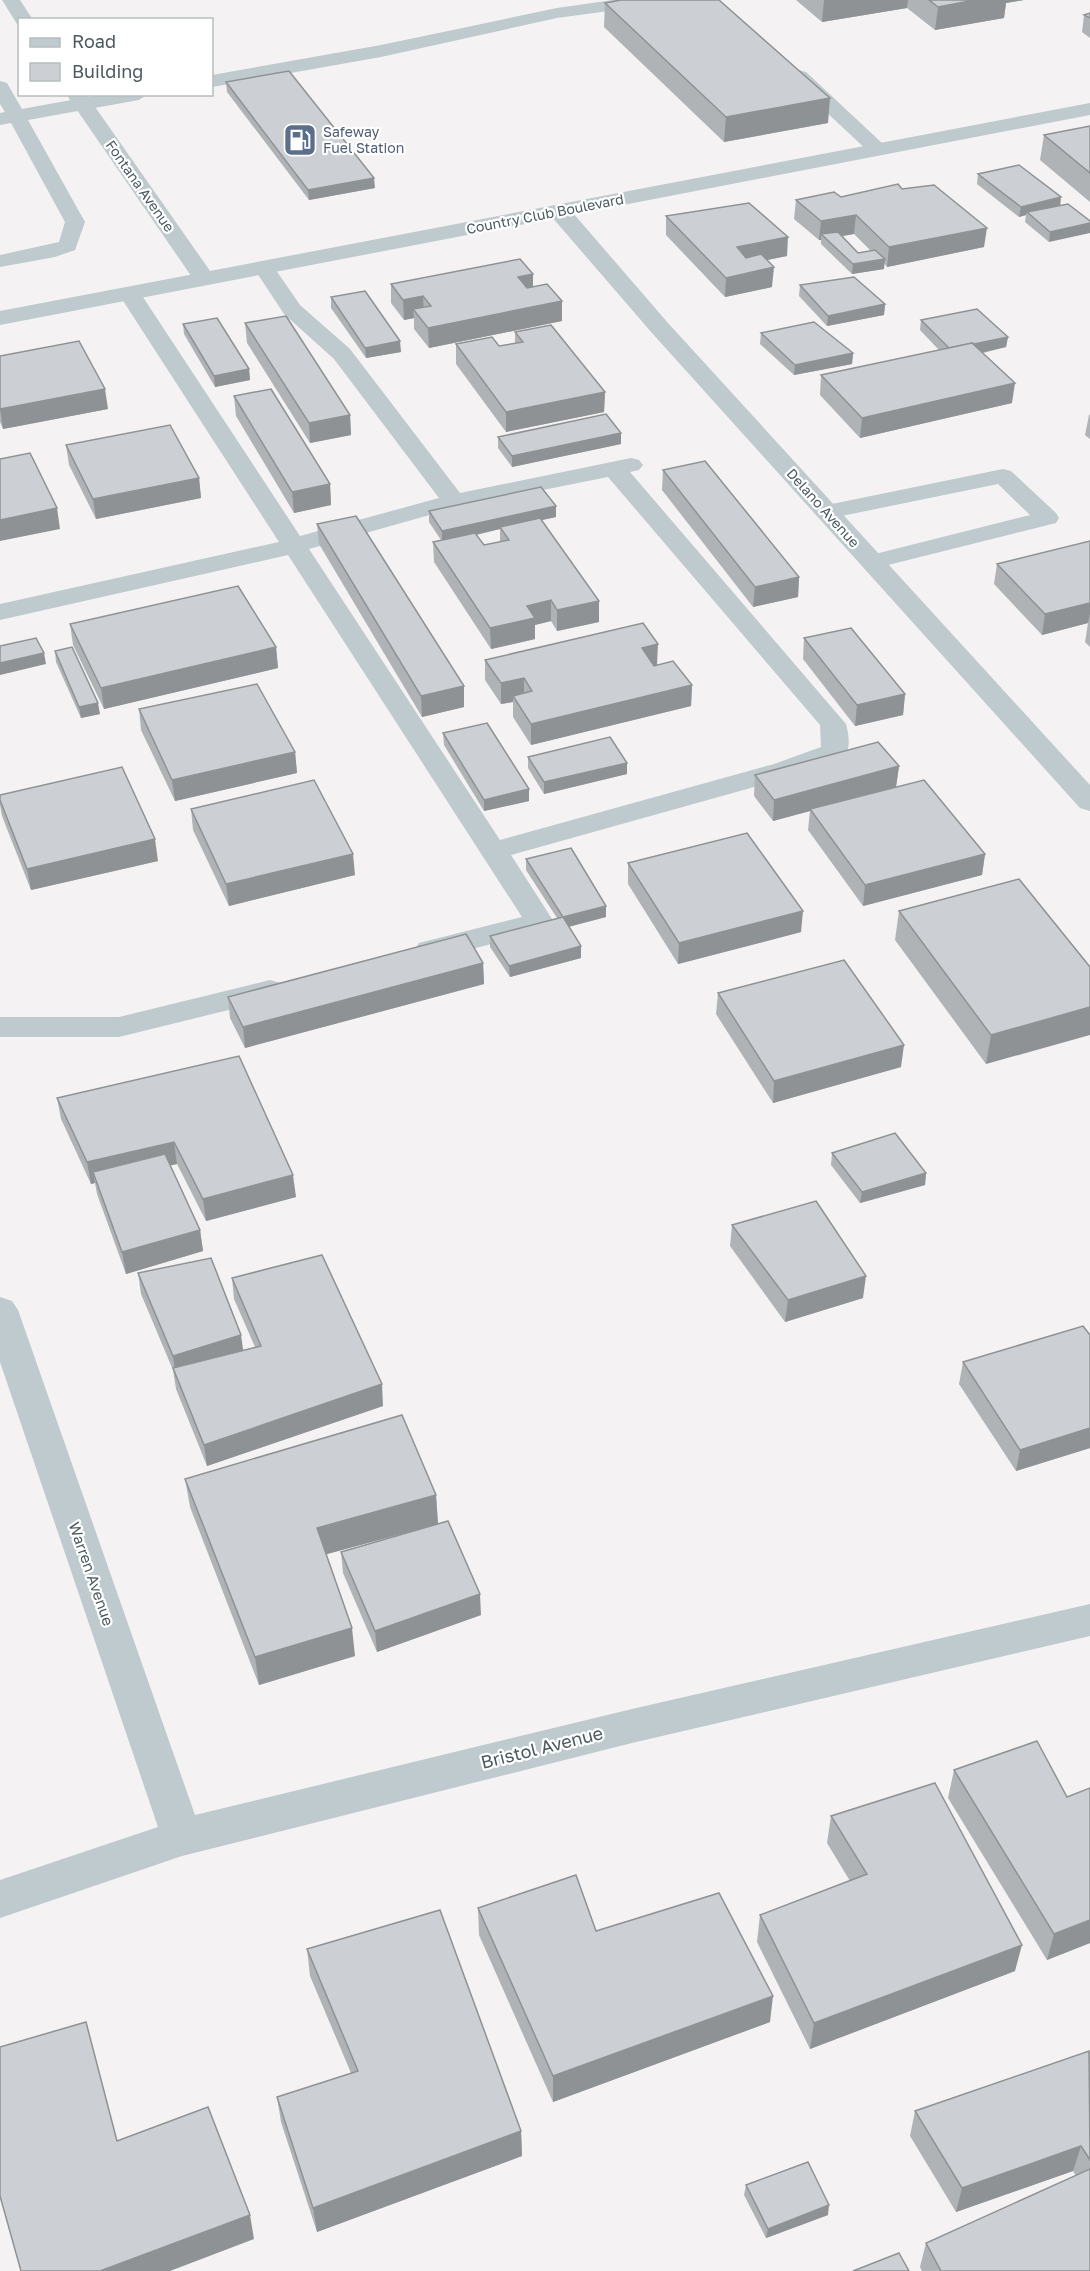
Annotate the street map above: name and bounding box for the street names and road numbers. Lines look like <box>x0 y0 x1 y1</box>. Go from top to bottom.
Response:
street label: Fontana Avenue <box>102 137 178 235</box>
street label: Country Club Boulevard <box>465 190 625 237</box>
street label: Delano Avenue <box>784 465 863 551</box>
street label: Warren Avenue <box>66 1519 118 1628</box>
street label: Bristol Avenue <box>478 1721 605 1773</box>

